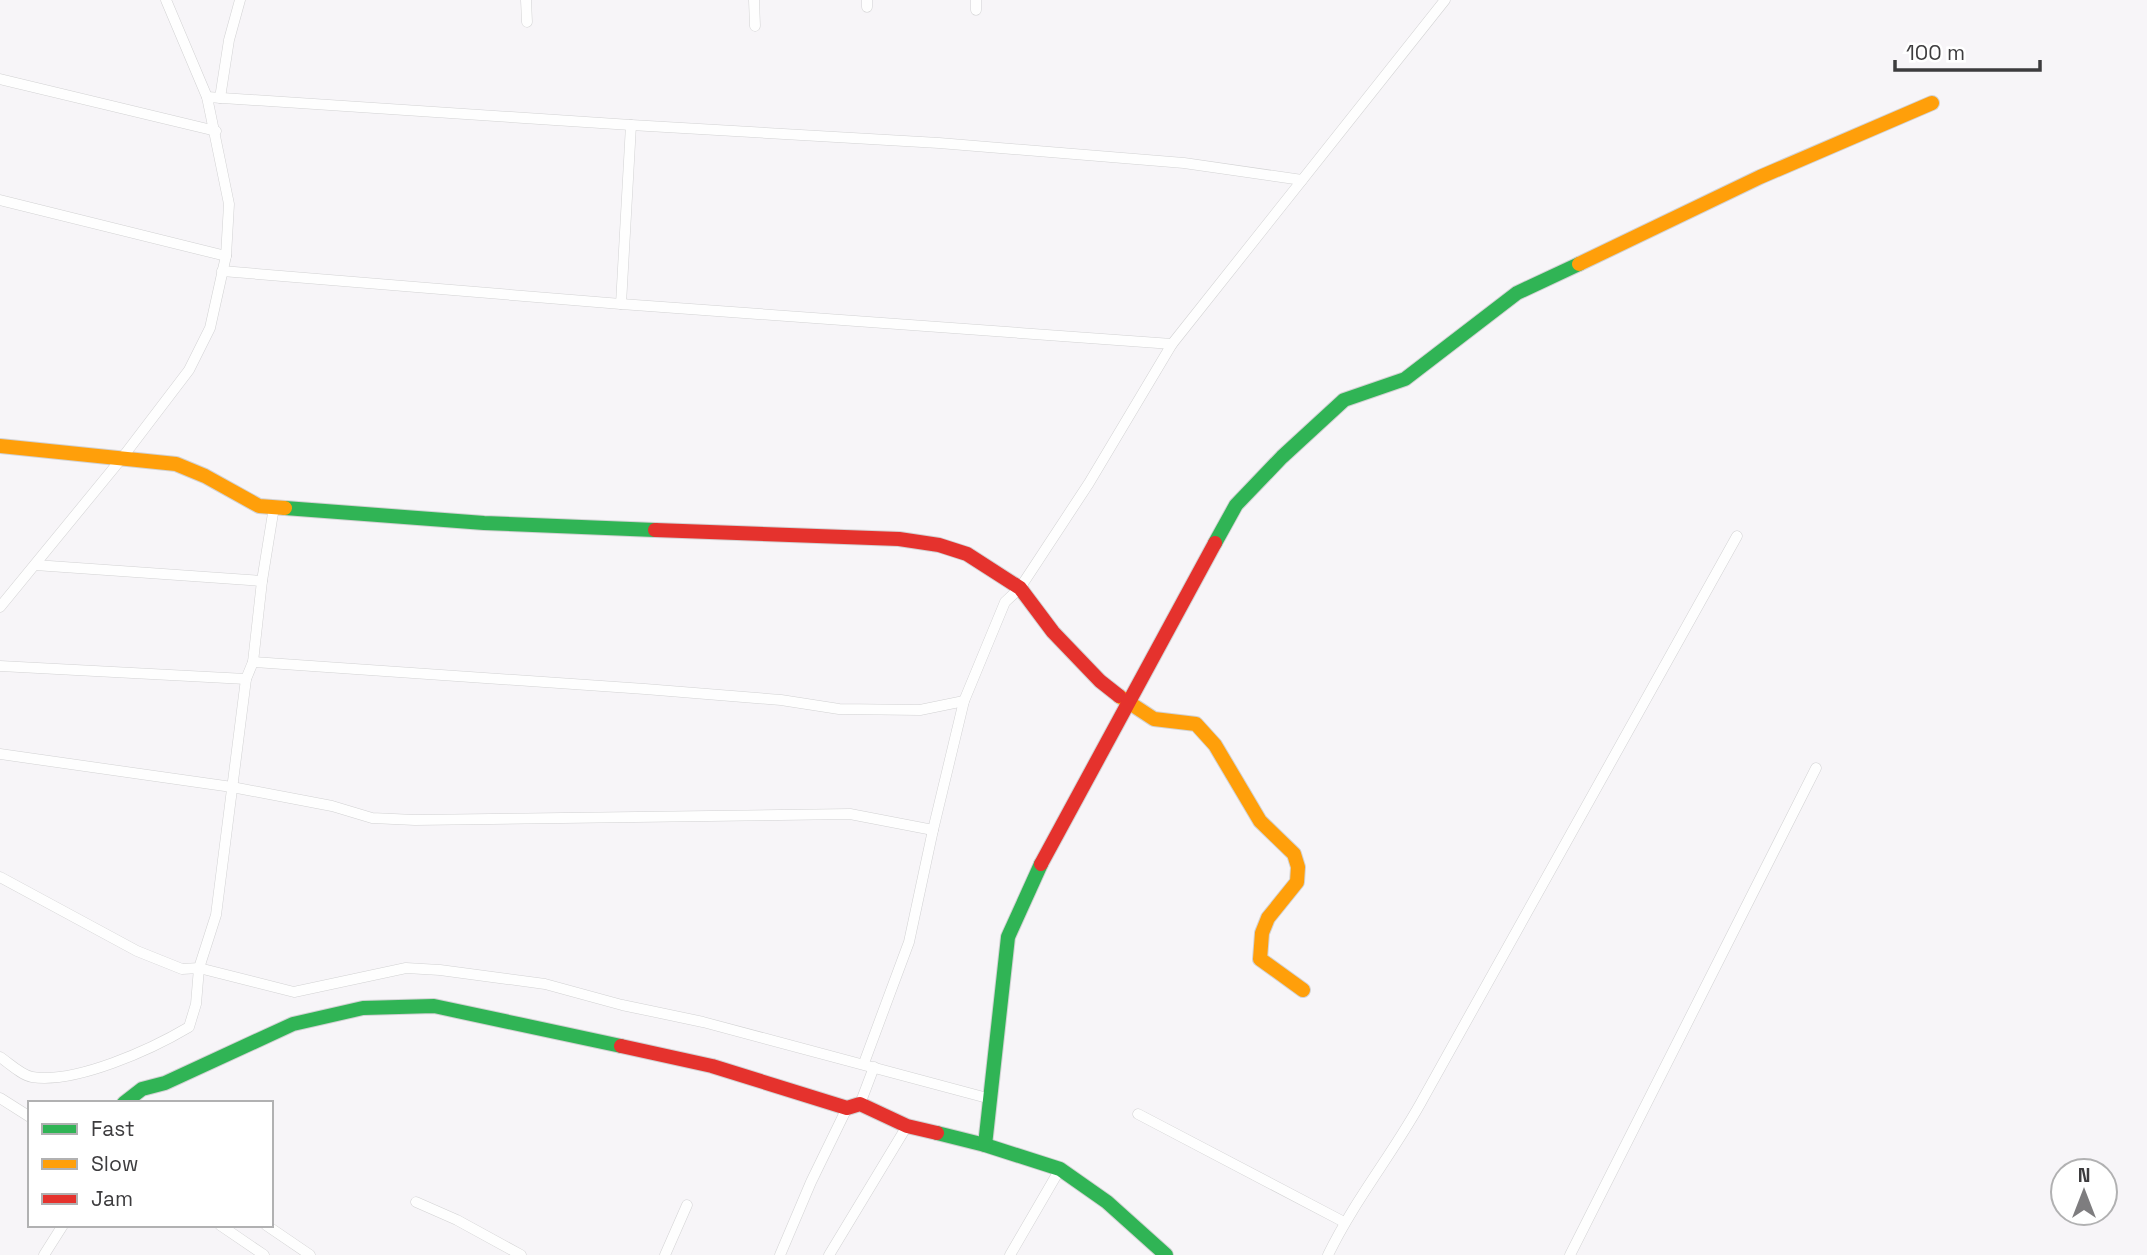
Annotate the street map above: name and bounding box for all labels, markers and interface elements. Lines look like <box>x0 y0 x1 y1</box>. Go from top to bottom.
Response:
scale bar <box>1895 28 2040 72</box>
text: 100 m <box>1906 39 1965 66</box>
legend <box>28 1101 273 1227</box>
text: Fast <box>91 1115 135 1142</box>
text: Slow <box>91 1150 139 1177</box>
north arrow <box>2049 1157 2119 1227</box>
text: N <box>2078 1163 2090 1188</box>
text: Jam <box>91 1185 133 1212</box>

